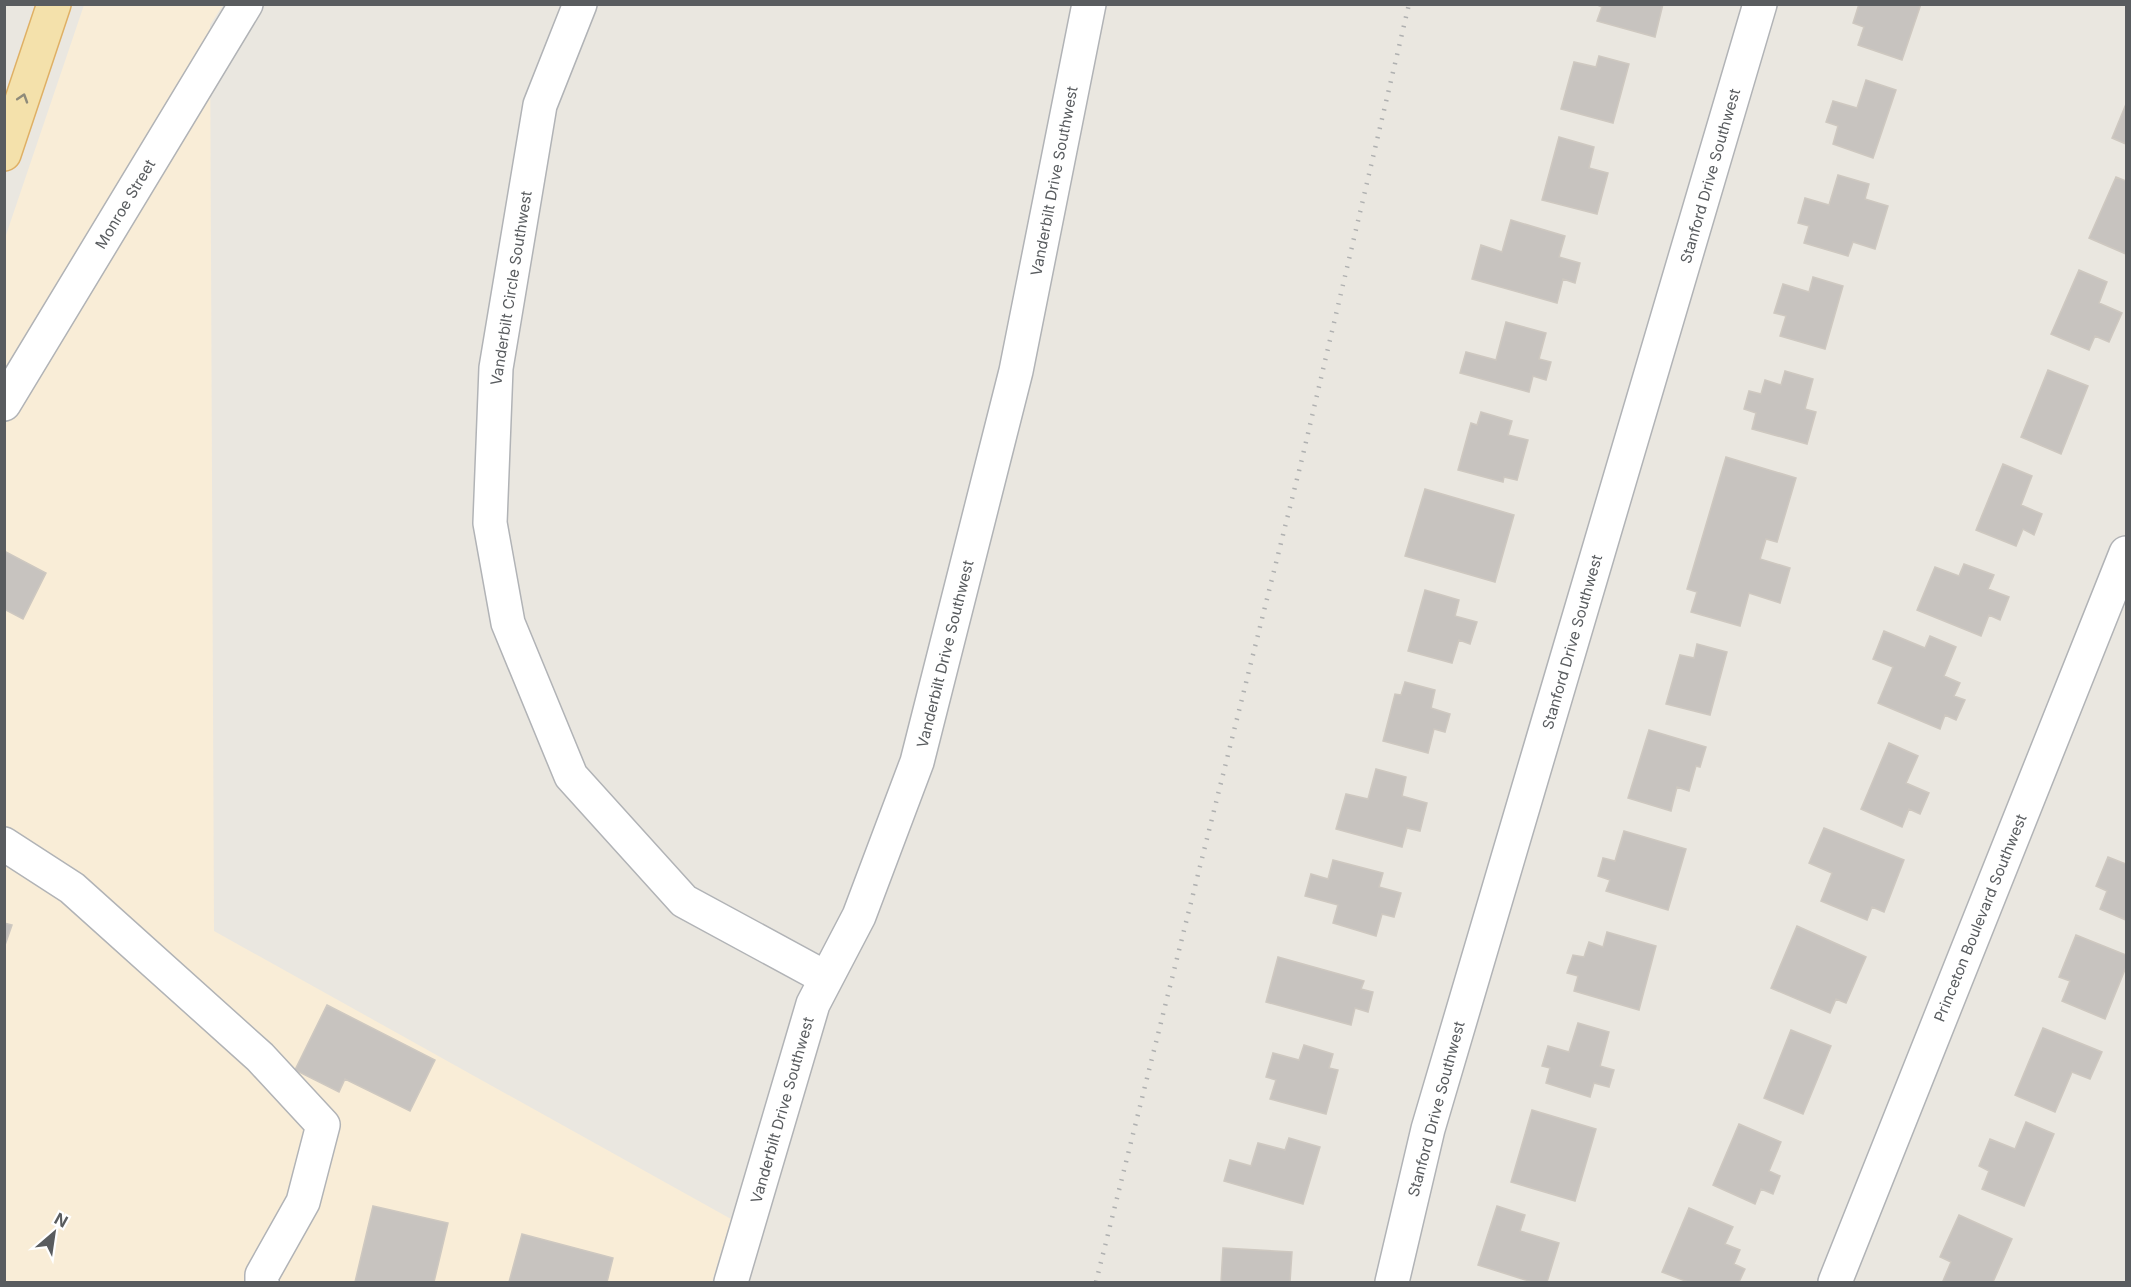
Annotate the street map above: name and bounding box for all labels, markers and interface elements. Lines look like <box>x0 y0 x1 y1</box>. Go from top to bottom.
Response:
street label: Vanderbilt Drive Southwest <box>1026 84 1082 277</box>
street label: Stanford Drive Southwest <box>1676 86 1744 266</box>
one-way arrow <box>16 93 28 104</box>
street label: Monroe Street <box>91 156 159 252</box>
street label: Vanderbilt Circle Southwest <box>486 189 536 387</box>
street label: Stanford Drive Southwest <box>1538 552 1606 732</box>
street label: Vanderbilt Drive Southwest <box>912 558 978 750</box>
street label: Princeton Boulevard Southwest <box>1930 811 2030 1025</box>
street label: Vanderbilt Drive Southwest <box>746 1015 818 1205</box>
street label: Stanford Drive Southwest <box>1403 1019 1469 1199</box>
north arrow <box>24 1203 84 1263</box>
text: N <box>51 1208 71 1232</box>

